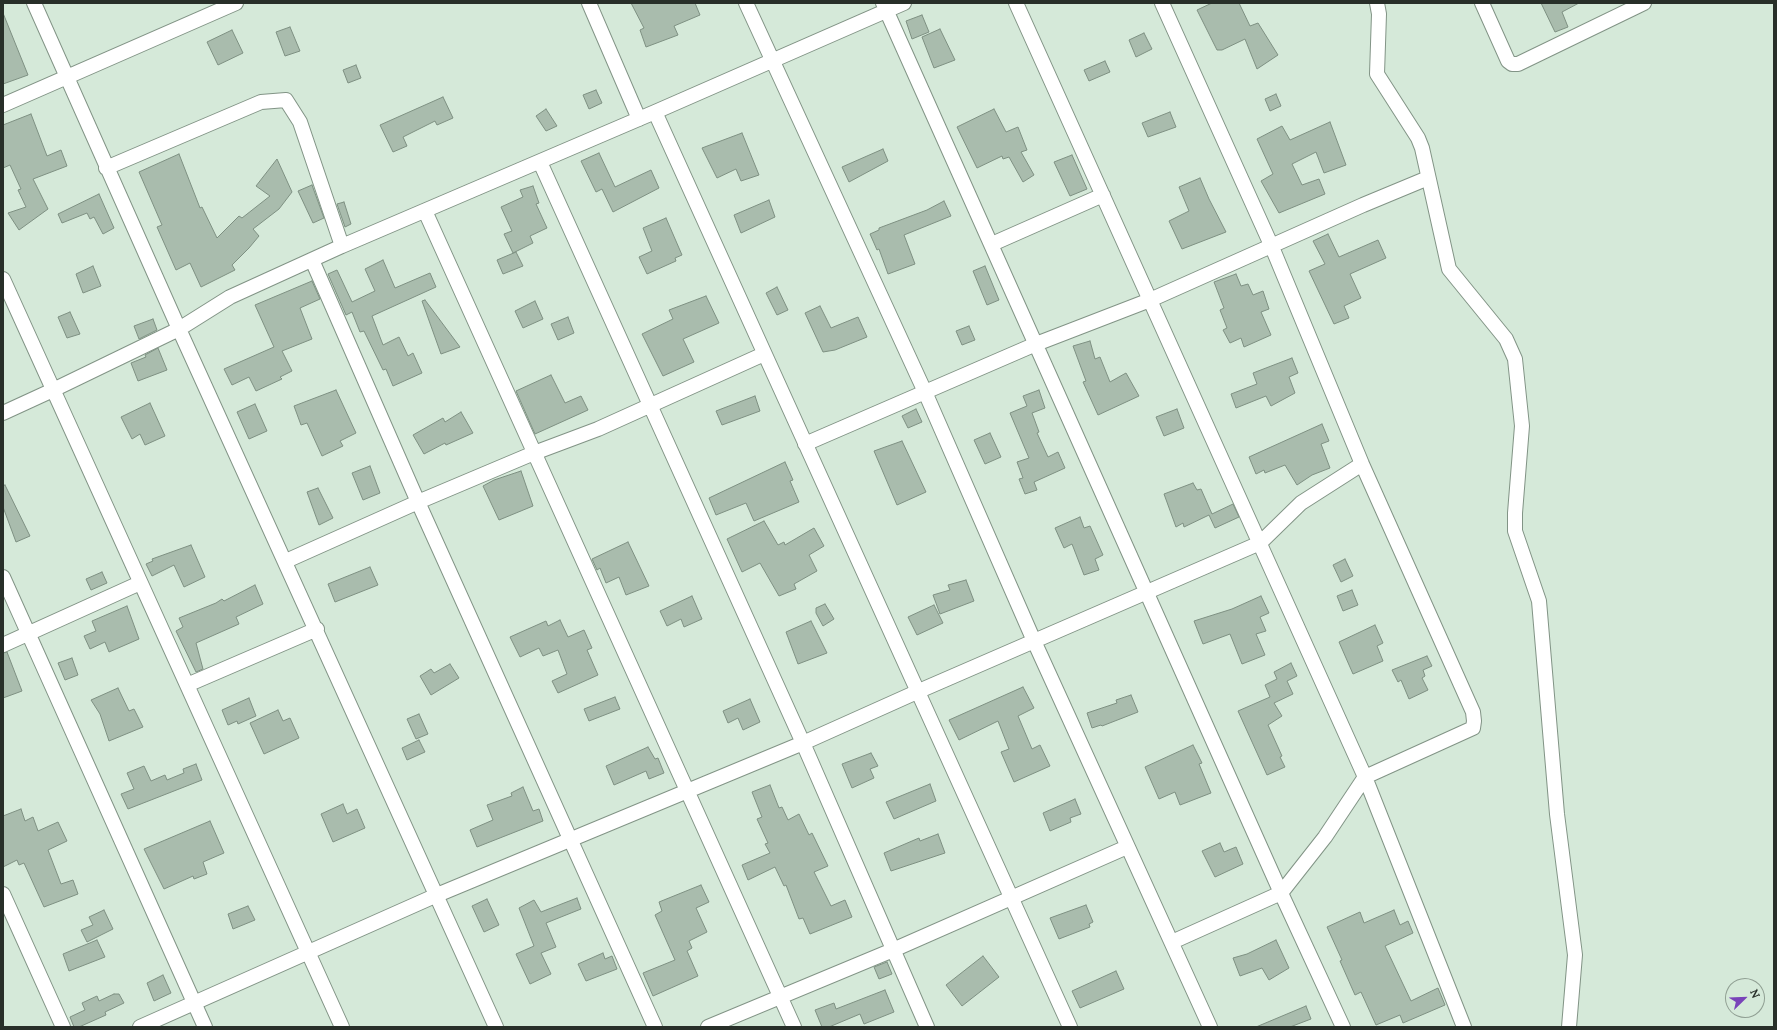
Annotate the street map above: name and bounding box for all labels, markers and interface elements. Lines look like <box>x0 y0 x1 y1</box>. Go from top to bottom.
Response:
north arrow <box>1725 978 1765 1018</box>
text: N <box>1747 987 1763 1000</box>

